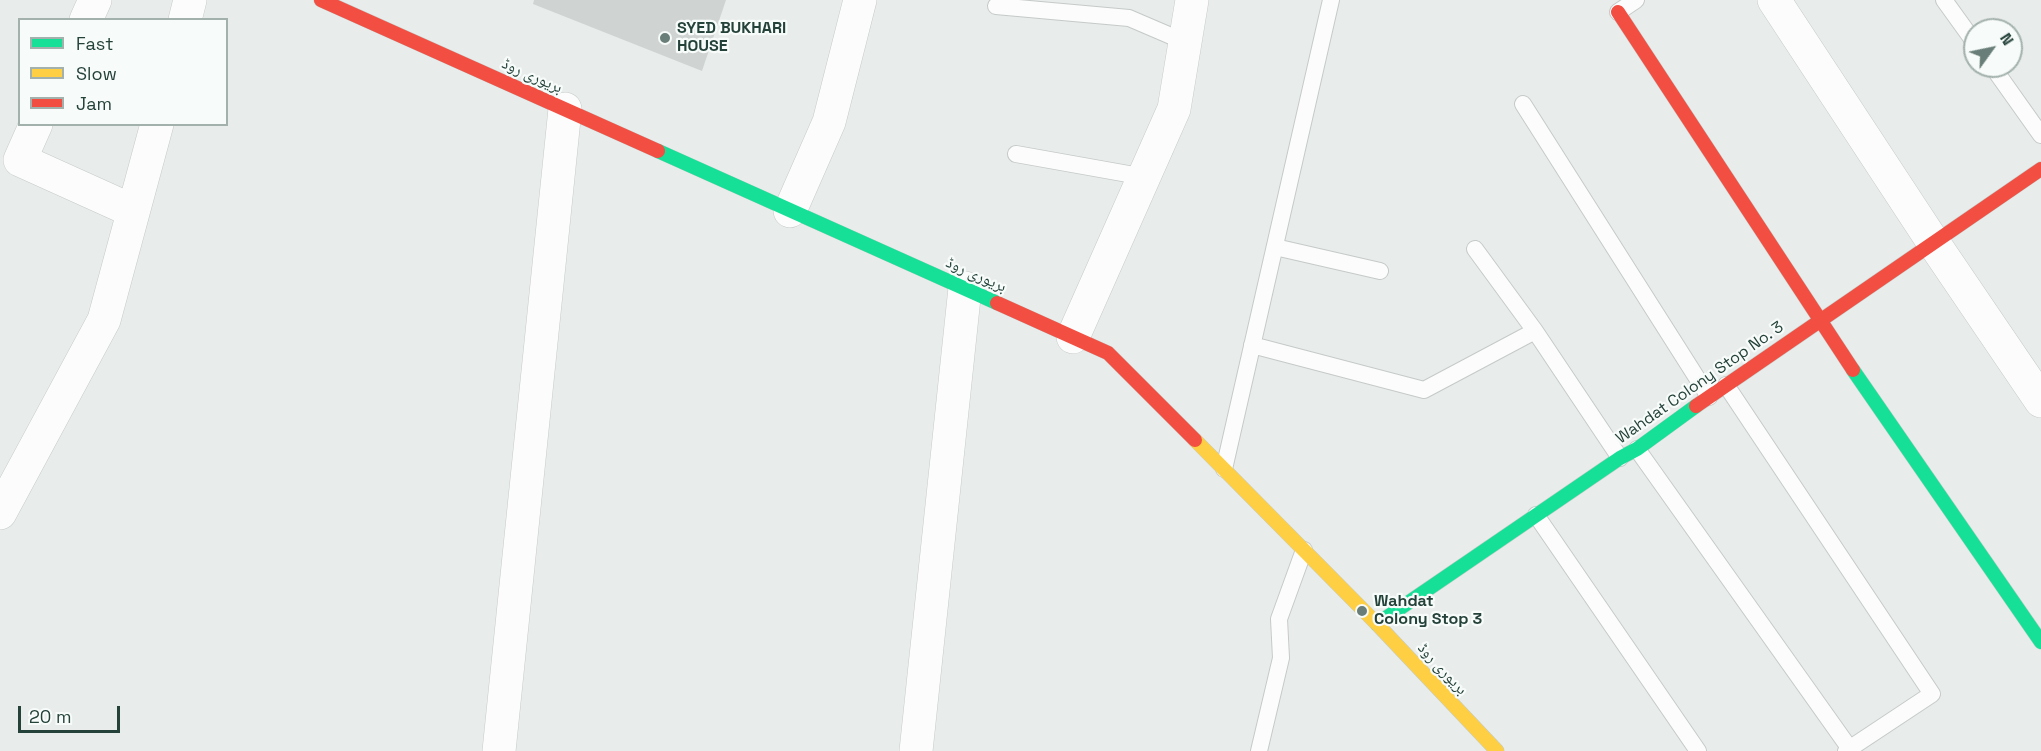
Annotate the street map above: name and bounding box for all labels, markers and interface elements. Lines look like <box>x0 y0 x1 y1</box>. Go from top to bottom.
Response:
legend <box>18 18 228 126</box>
north arrow <box>1963 18 2023 78</box>
place label: SYED BUKHARI HOUSE <box>677 19 786 57</box>
text: N <box>1995 29 2019 49</box>
marker: SYED BUKHARI HOUSE <box>658 31 672 45</box>
text: Fast <box>76 32 113 55</box>
street label: بریوری روڈ <box>499 54 565 98</box>
text: Slow <box>76 62 117 85</box>
text: Jam <box>76 92 112 115</box>
street label: بریوری روڈ <box>943 253 1009 297</box>
street label: Wahdat Colony Stop No. 3 <box>1612 318 1788 448</box>
place label: Wahdat Colony Stop 3 <box>1374 592 1482 630</box>
marker: Wahdat Colony Stop 3 <box>1355 604 1369 618</box>
street label: بریوری روڈ <box>1413 639 1471 699</box>
scale bar <box>21 694 123 732</box>
text: 20 m <box>29 705 72 728</box>

